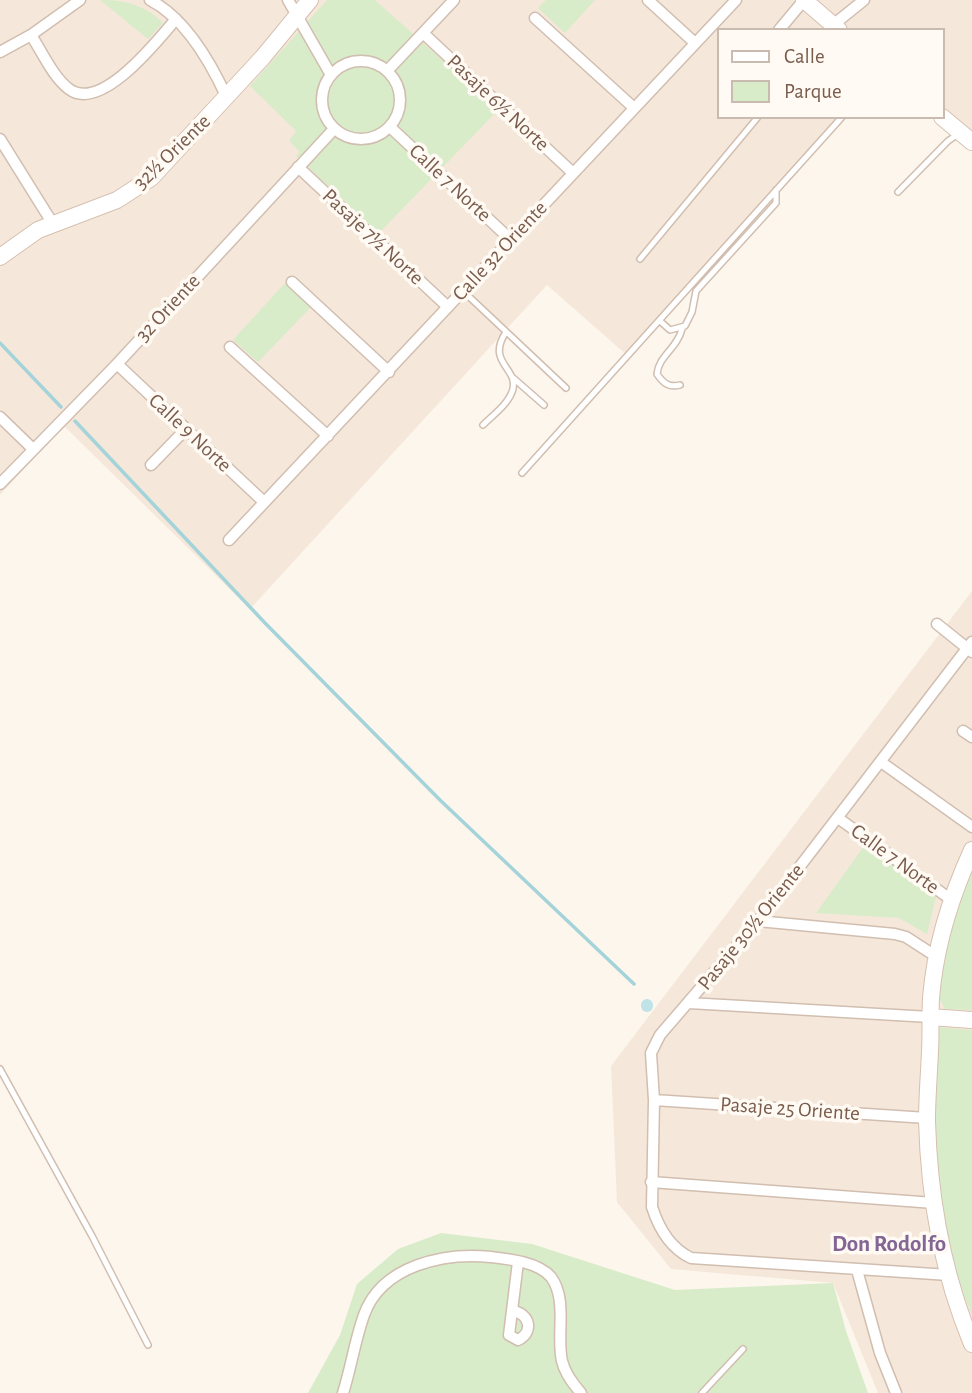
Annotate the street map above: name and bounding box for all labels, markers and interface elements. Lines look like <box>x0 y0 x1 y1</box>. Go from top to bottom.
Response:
legend <box>716 28 944 119</box>
text: Calle <box>784 46 825 67</box>
street label: Pasaje 6½ Norte <box>442 49 554 157</box>
text: Parque <box>784 81 842 102</box>
street label: 32½ Oriente <box>128 109 216 195</box>
street label: Calle 7 Norte <box>404 139 496 227</box>
street label: Pasaje 7½ Norte <box>317 184 429 290</box>
street label: Calle 32 Oriente <box>447 196 553 306</box>
street label: 32 Oriente <box>130 269 206 347</box>
street label: Calle 9 Norte <box>143 388 237 478</box>
street label: Calle 7 Norte <box>846 818 944 900</box>
street label: Pasaje 30½ Oriente <box>692 859 810 995</box>
street label: Pasaje 25 Oriente <box>719 1092 861 1126</box>
district label: Don Rodolfo <box>832 1230 946 1258</box>

